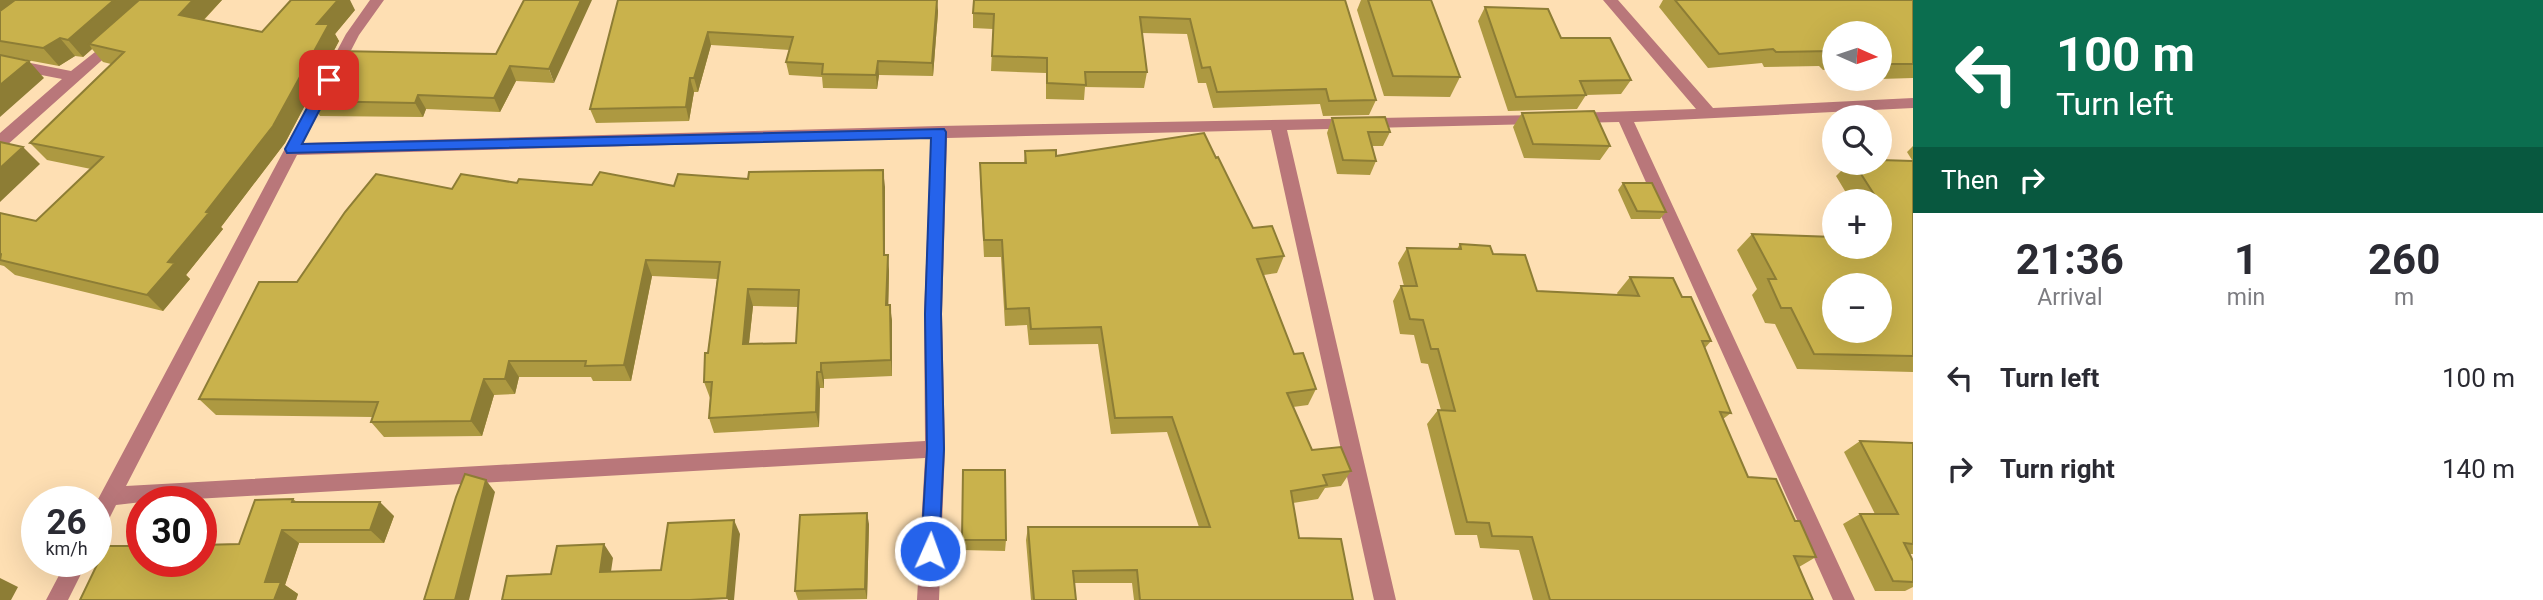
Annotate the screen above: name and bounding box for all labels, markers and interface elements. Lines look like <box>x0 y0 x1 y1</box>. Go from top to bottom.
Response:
north arrow <box>1822 21 1892 91</box>
map controls <box>1822 21 1892 343</box>
text: 100 m <box>2056 26 2195 83</box>
icon: left <box>1941 28 2032 119</box>
pin <box>299 50 359 110</box>
icon: arrive <box>310 61 348 99</box>
text: Turn left <box>2056 85 2174 123</box>
button: search <box>1822 105 1892 175</box>
icon: right <box>2013 161 2051 199</box>
text: Then <box>1941 165 1999 195</box>
button: + <box>1822 189 1892 259</box>
text: 21:36 <box>2016 235 2124 284</box>
text: 1 <box>2234 235 2258 284</box>
text: 260 <box>2368 235 2440 284</box>
button: − <box>1822 273 1892 343</box>
text: Arrival <box>2037 284 2103 311</box>
text: min <box>2227 284 2265 311</box>
text: m <box>2394 284 2414 311</box>
icon: left <box>1941 359 1979 397</box>
text: Turn left <box>2000 363 2099 393</box>
text: 100 m <box>2442 363 2515 393</box>
icon: right <box>1941 450 1979 488</box>
text: Turn right <box>2000 454 2115 484</box>
text: 140 m <box>2442 454 2515 484</box>
speed limit sign: 30 <box>126 486 217 577</box>
text: 26 <box>46 502 87 543</box>
position arrow <box>893 514 967 588</box>
text: km/h <box>45 538 88 559</box>

